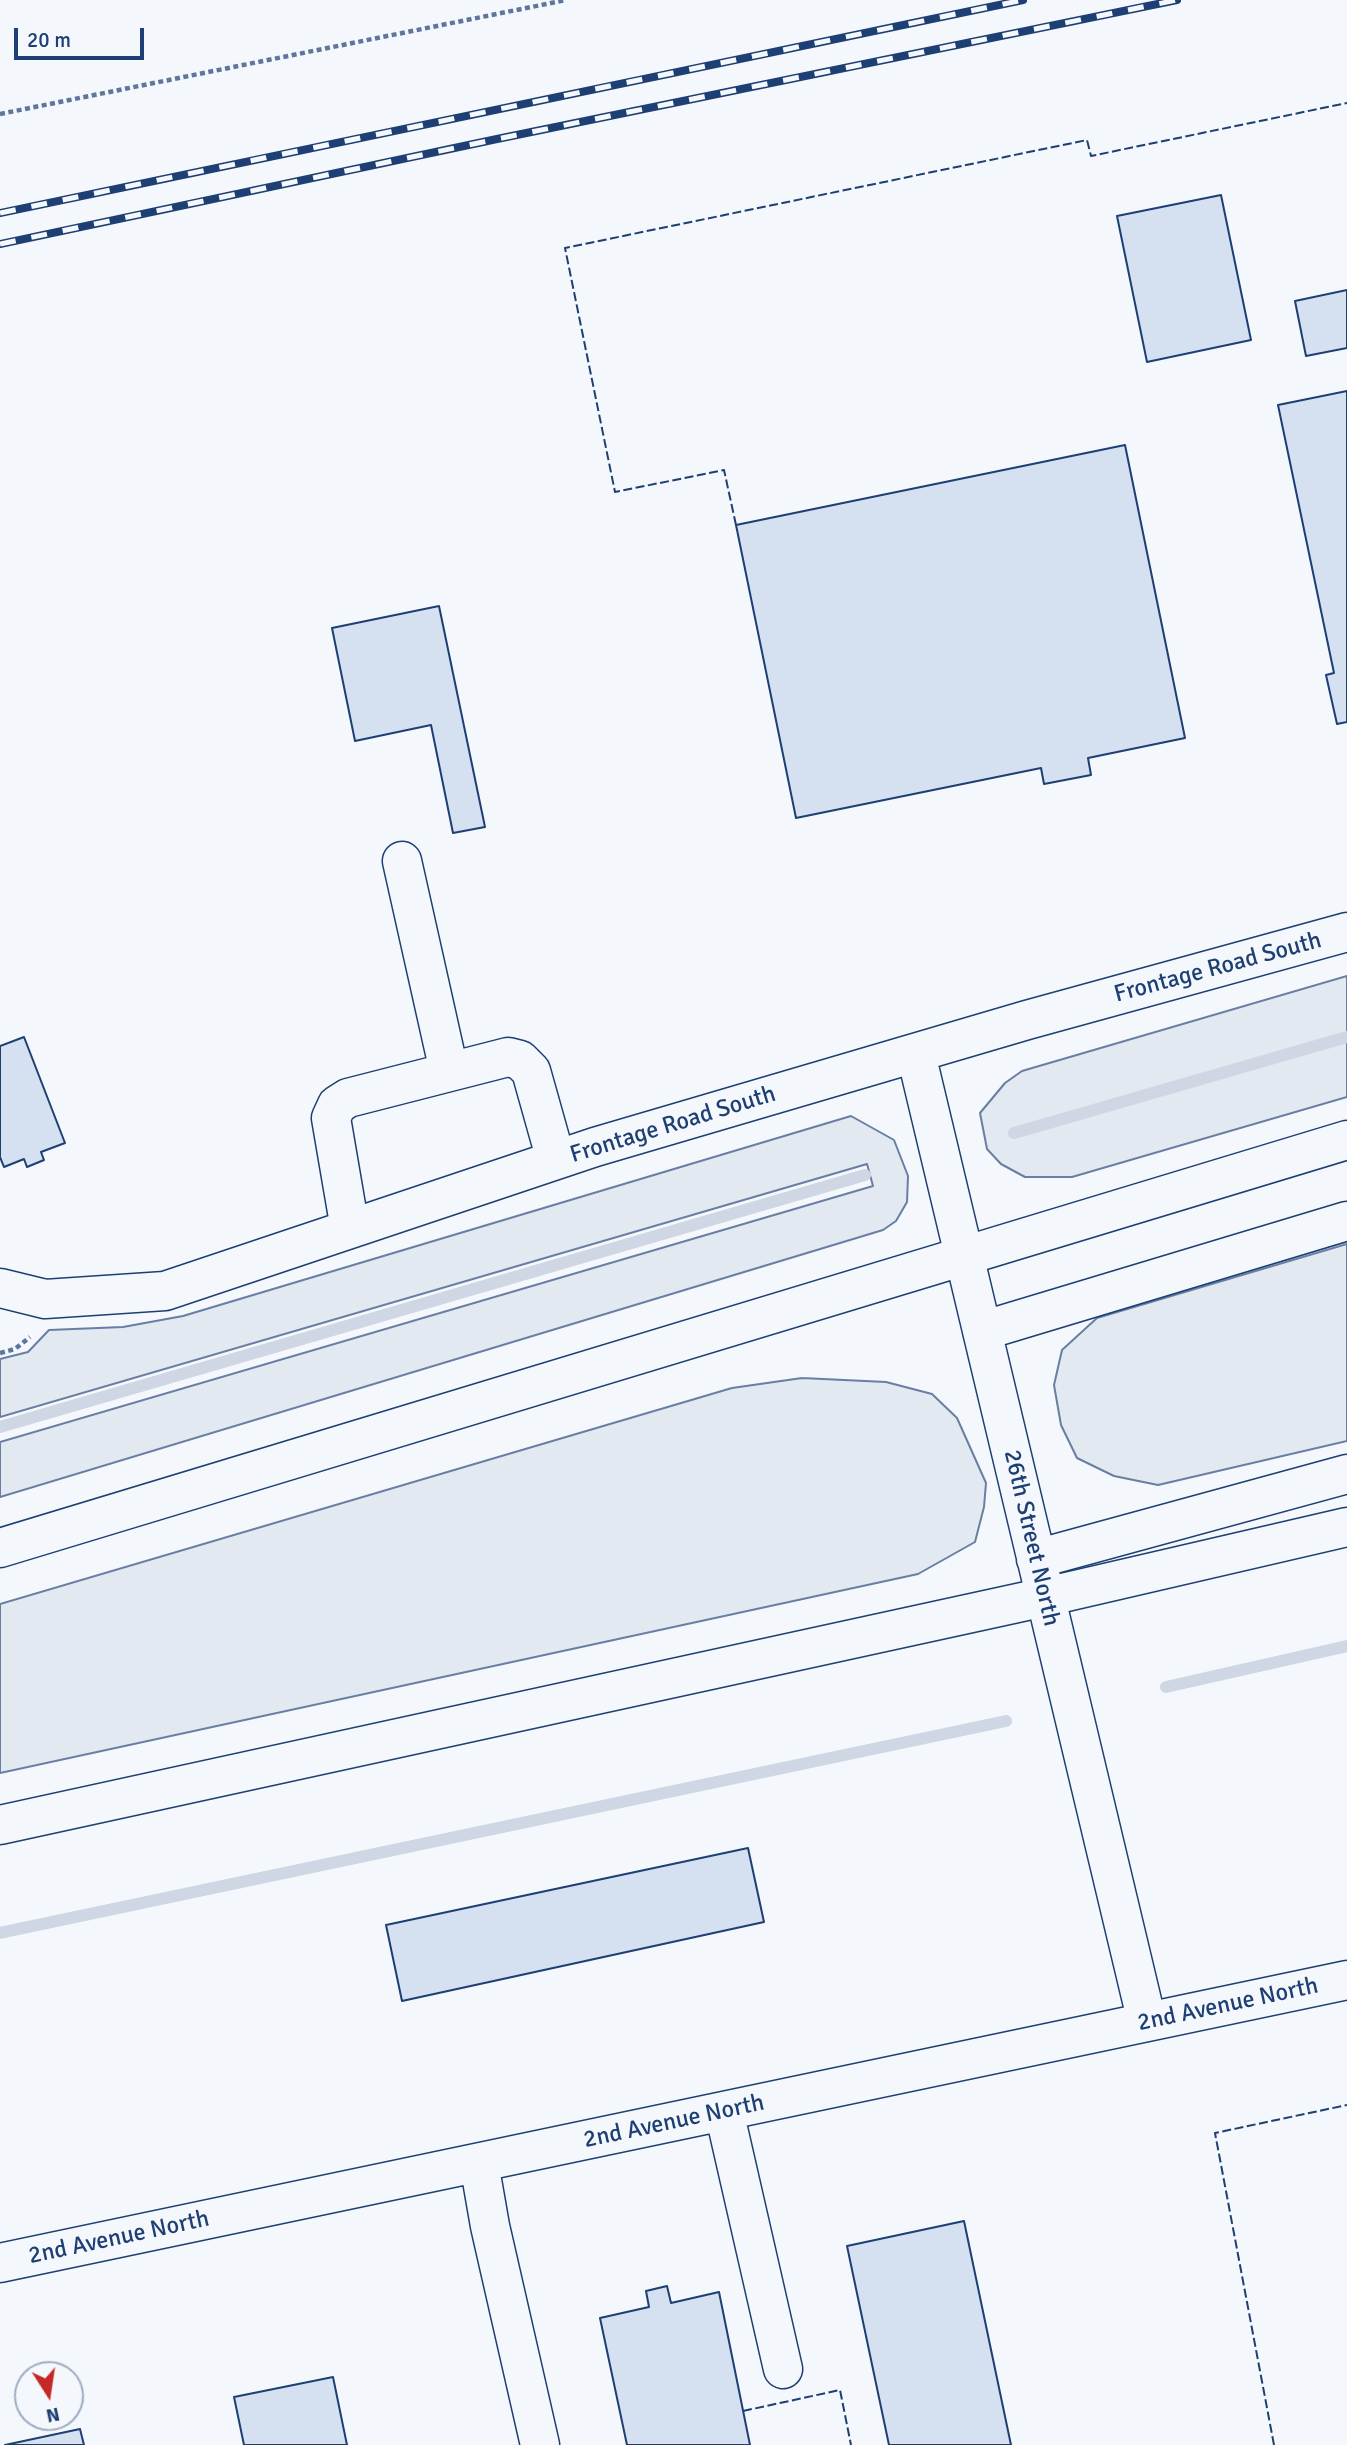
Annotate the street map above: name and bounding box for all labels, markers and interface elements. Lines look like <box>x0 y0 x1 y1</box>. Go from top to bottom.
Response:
scale bar <box>18 14 147 58</box>
text: 20 m <box>27 27 71 53</box>
street label: Frontage Road South <box>1111 926 1325 1010</box>
street label: Frontage Road South <box>567 1080 779 1170</box>
street label: 26th Street North <box>997 1447 1065 1629</box>
street label: 2nd Avenue North <box>1135 1972 1321 2038</box>
street label: 2nd Avenue North <box>581 2089 767 2155</box>
street label: 2nd Avenue North <box>26 2205 212 2271</box>
north arrow <box>14 2361 84 2431</box>
text: N <box>44 2401 62 2428</box>

